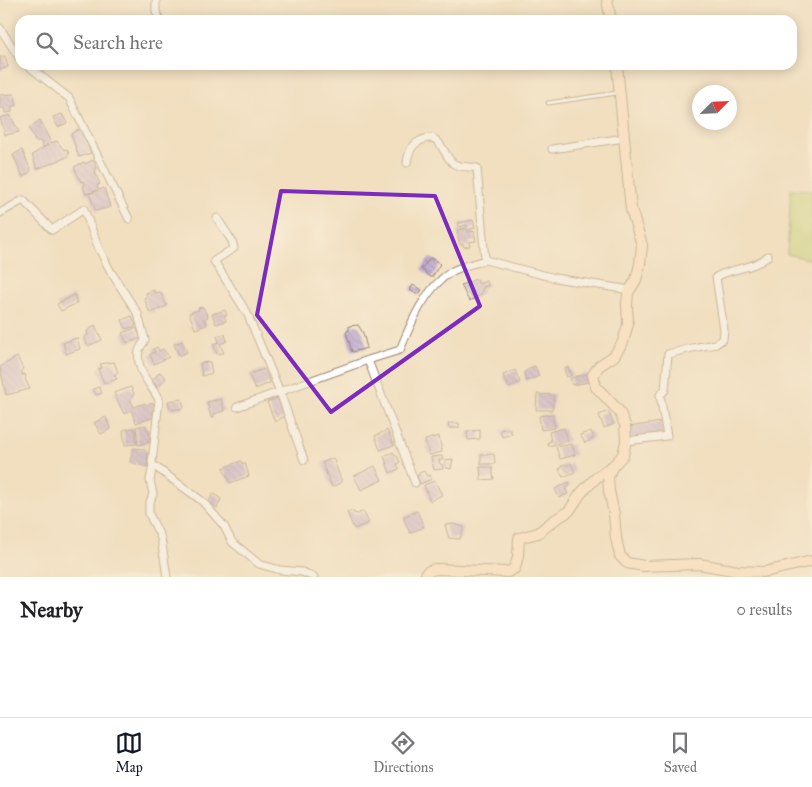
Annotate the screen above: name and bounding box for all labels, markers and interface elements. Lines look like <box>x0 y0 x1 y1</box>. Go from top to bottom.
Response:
search box <box>15 15 797 70</box>
icon: search <box>33 29 61 57</box>
text: Search here <box>73 31 163 54</box>
north arrow <box>692 85 737 130</box>
text: Nearby <box>20 597 83 623</box>
text: 0 results <box>737 600 792 619</box>
tab: Map <box>115 729 143 776</box>
tab: Directions <box>373 729 434 776</box>
tab: Saved <box>664 729 697 776</box>

